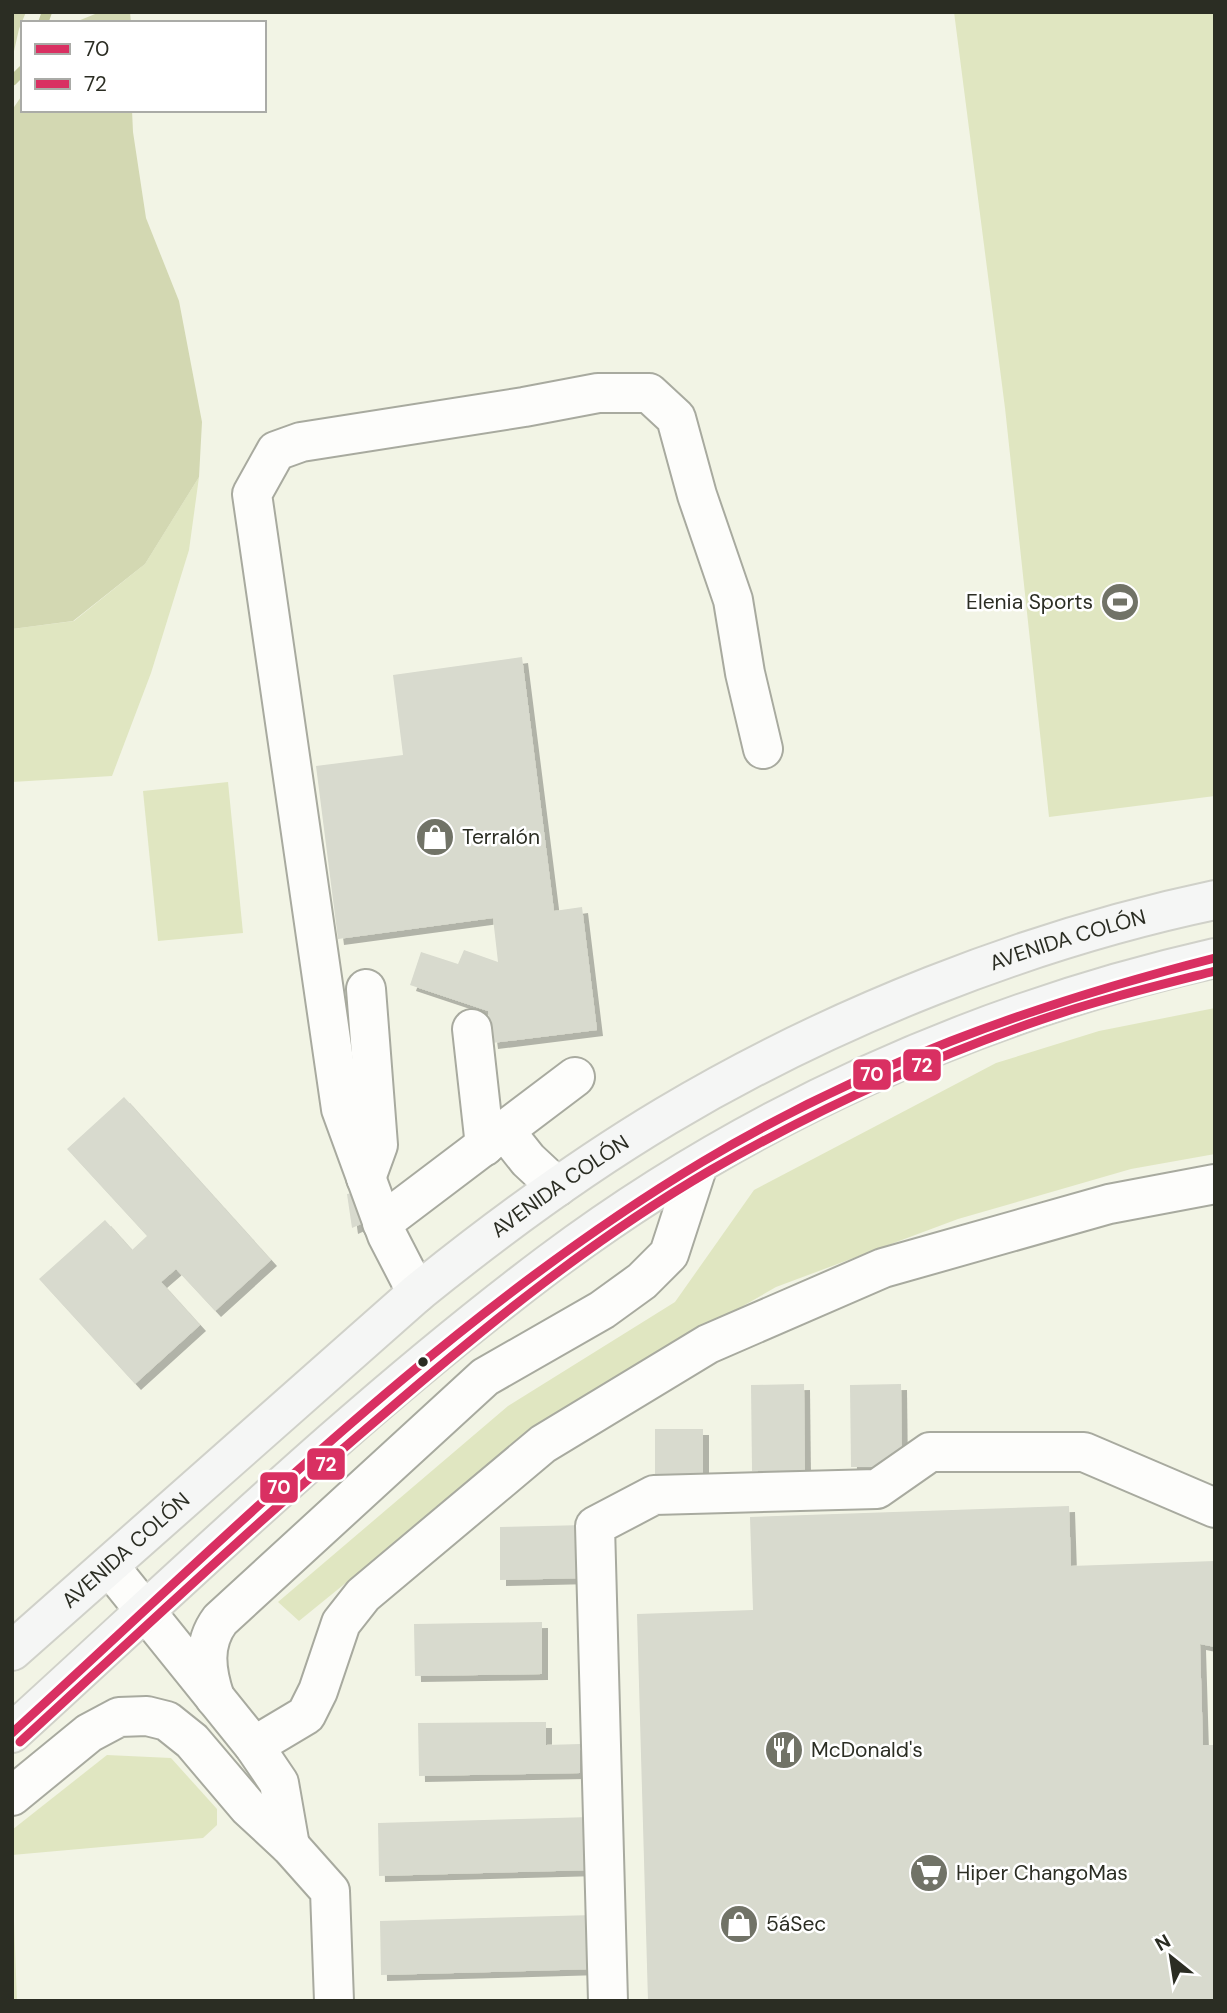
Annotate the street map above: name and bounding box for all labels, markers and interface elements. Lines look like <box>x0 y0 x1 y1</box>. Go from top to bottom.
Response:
legend <box>21 21 266 112</box>
text: 70 <box>84 35 109 63</box>
text: 72 <box>84 70 107 98</box>
sports icon: Elenia Sports <box>1099 581 1141 623</box>
place label: Elenia Sports <box>966 588 1093 616</box>
shop icon: Terralón <box>414 816 456 858</box>
place label: Terralón <box>462 823 540 851</box>
street label: AVENIDA COLÓN <box>986 903 1149 977</box>
line badge: 72 <box>902 1048 942 1082</box>
text: 72 <box>912 1053 933 1078</box>
line badge: 70 <box>852 1058 892 1091</box>
text: 70 <box>860 1062 884 1087</box>
street label: AVENIDA COLÓN <box>485 1128 634 1244</box>
unlabelled marker <box>416 1355 430 1369</box>
line badge: 72 <box>306 1447 346 1481</box>
text: 72 <box>316 1452 337 1477</box>
line badge: 70 <box>259 1471 299 1504</box>
text: 70 <box>267 1475 291 1500</box>
street label: AVENIDA COLÓN <box>56 1486 196 1614</box>
restaurant icon: McDonald's <box>763 1729 805 1771</box>
place label: McDonald's <box>811 1736 923 1764</box>
supermarket icon: Hiper ChangoMas <box>908 1852 950 1894</box>
place label: Hiper ChangoMas <box>956 1859 1128 1887</box>
shop icon: 5áSec <box>718 1903 760 1945</box>
place label: 5áSec <box>766 1910 826 1938</box>
north arrow <box>1136 1922 1206 1992</box>
text: N <box>1150 1928 1175 1957</box>

